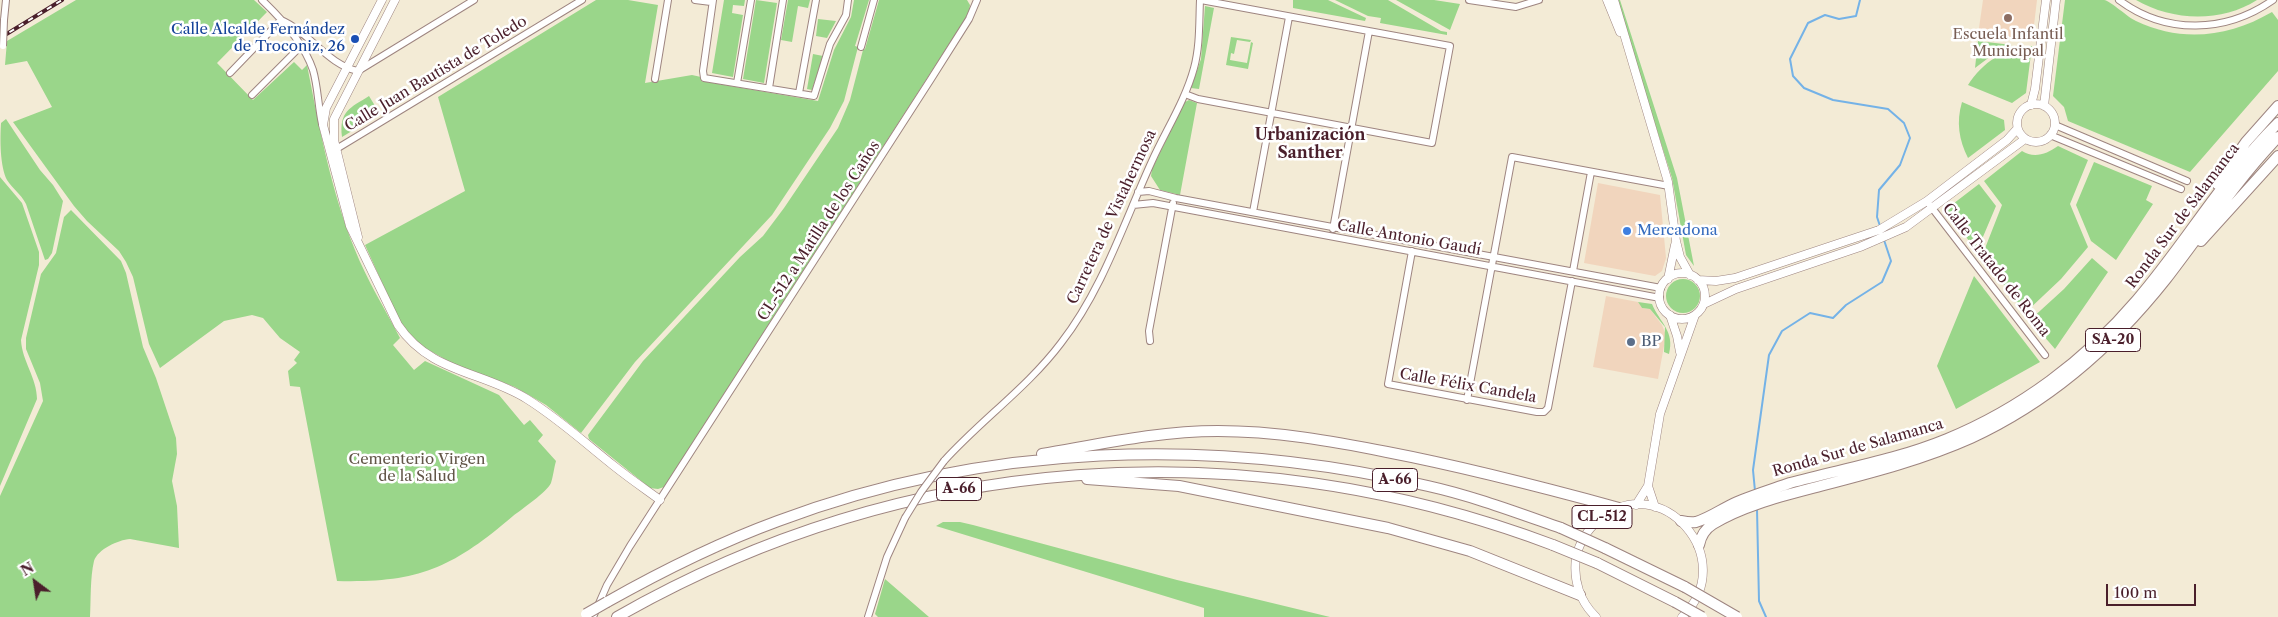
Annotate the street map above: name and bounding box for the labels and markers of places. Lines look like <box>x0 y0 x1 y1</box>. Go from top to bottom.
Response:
marker: Escuela Infantil Municipal <box>2002 12 2014 24</box>
place label: Calle Alcalde Fernández de Troconiz, 26 <box>171 21 345 56</box>
place label: Escuela Infantil Municipal <box>1953 26 2063 61</box>
marker: Calle Alcalde Fernández de Troconiz, 26 <box>349 33 361 45</box>
place label: Mercadona <box>1637 222 1718 240</box>
marker: Mercadona <box>1621 225 1633 237</box>
place label: BP <box>1641 333 1661 351</box>
marker: BP <box>1625 336 1637 348</box>

